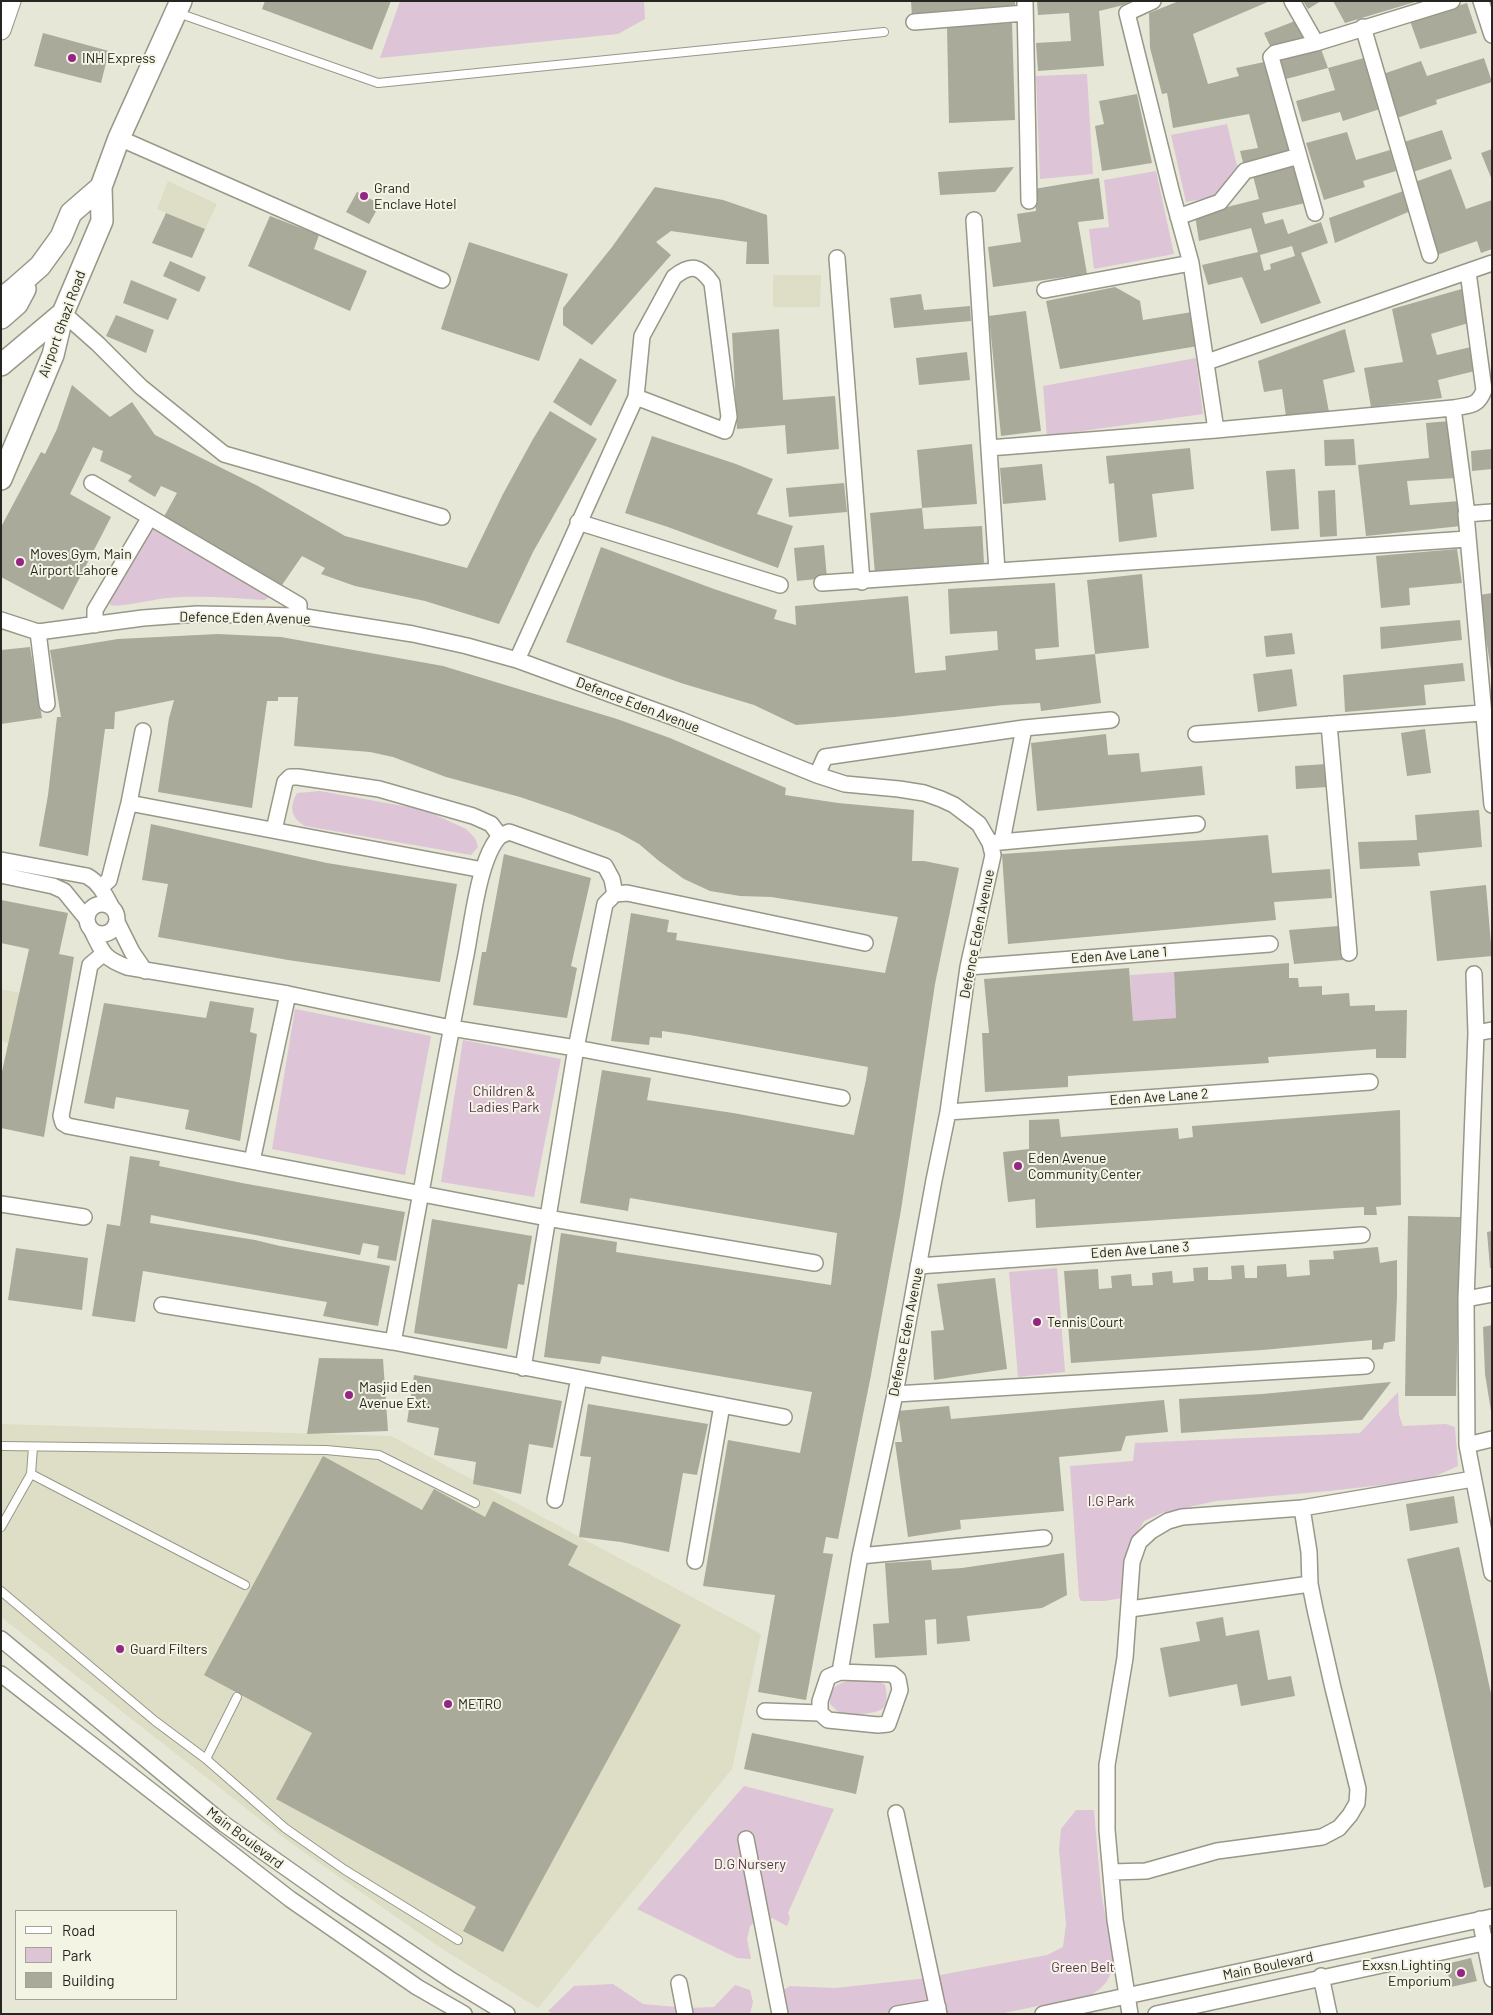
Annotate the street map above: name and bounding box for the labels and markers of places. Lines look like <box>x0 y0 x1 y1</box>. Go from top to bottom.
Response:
place label: INH Express <box>82 50 156 66</box>
marker: INH Express <box>66 52 78 64</box>
place label: Grand Enclave Hotel <box>374 180 456 212</box>
marker: Grand Enclave Hotel <box>358 190 370 202</box>
place label: Moves Gym, Main Airport Lahore <box>30 546 132 578</box>
marker: Moves Gym, Main Airport Lahore <box>14 556 26 568</box>
place label: Eden Avenue Community Center <box>1028 1150 1141 1182</box>
marker: Eden Avenue Community Center <box>1012 1160 1024 1172</box>
place label: Tennis Court <box>1047 1314 1124 1330</box>
marker: Tennis Court <box>1031 1316 1043 1328</box>
place label: Masjid Eden Avenue Ext. <box>359 1379 431 1411</box>
marker: Masjid Eden Avenue Ext. <box>343 1389 355 1401</box>
place label: Guard Filters <box>130 1641 208 1657</box>
marker: Guard Filters <box>114 1643 126 1655</box>
place label: METRO <box>458 1696 502 1712</box>
marker: METRO <box>442 1698 454 1710</box>
place label: Exxsn Lighting Emporium <box>1362 1957 1451 1990</box>
marker: Exxsn Lighting Emporium <box>1455 1967 1467 1979</box>

